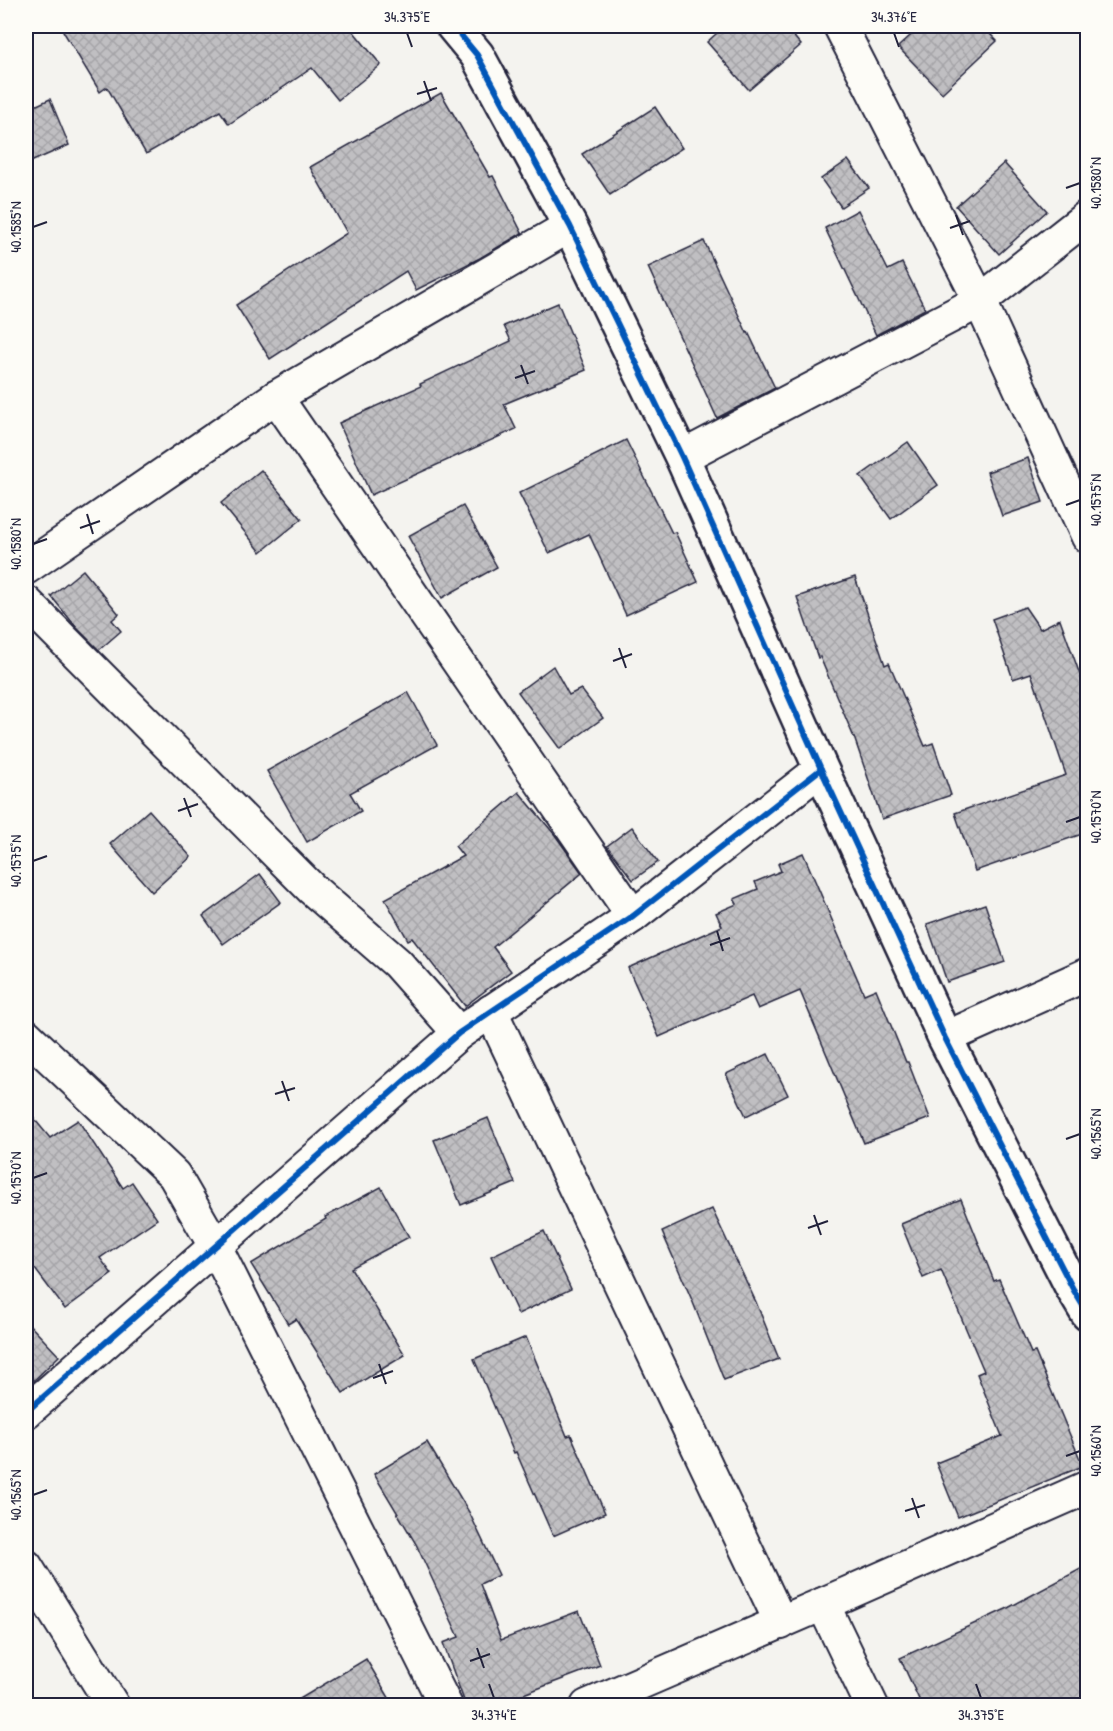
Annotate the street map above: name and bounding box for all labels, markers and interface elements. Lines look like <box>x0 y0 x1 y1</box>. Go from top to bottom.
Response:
text: 34.375°E <box>384 6 430 27</box>
text: 34.376°E <box>871 6 917 27</box>
text: 40.1580°N <box>1085 157 1106 209</box>
text: 40.1585°N <box>5 201 26 253</box>
text: 40.1575°N <box>1085 474 1106 526</box>
text: 40.1580°N <box>5 518 26 570</box>
text: 40.1570°N <box>1085 791 1106 843</box>
text: 40.1575°N <box>5 835 26 887</box>
text: 40.1565°N <box>1085 1108 1106 1160</box>
text: 40.1570°N <box>5 1152 26 1204</box>
text: 40.1560°N <box>1085 1425 1106 1477</box>
text: 40.1565°N <box>5 1469 26 1521</box>
text: 34.374°E <box>471 1704 517 1725</box>
text: 34.375°E <box>958 1704 1004 1725</box>

